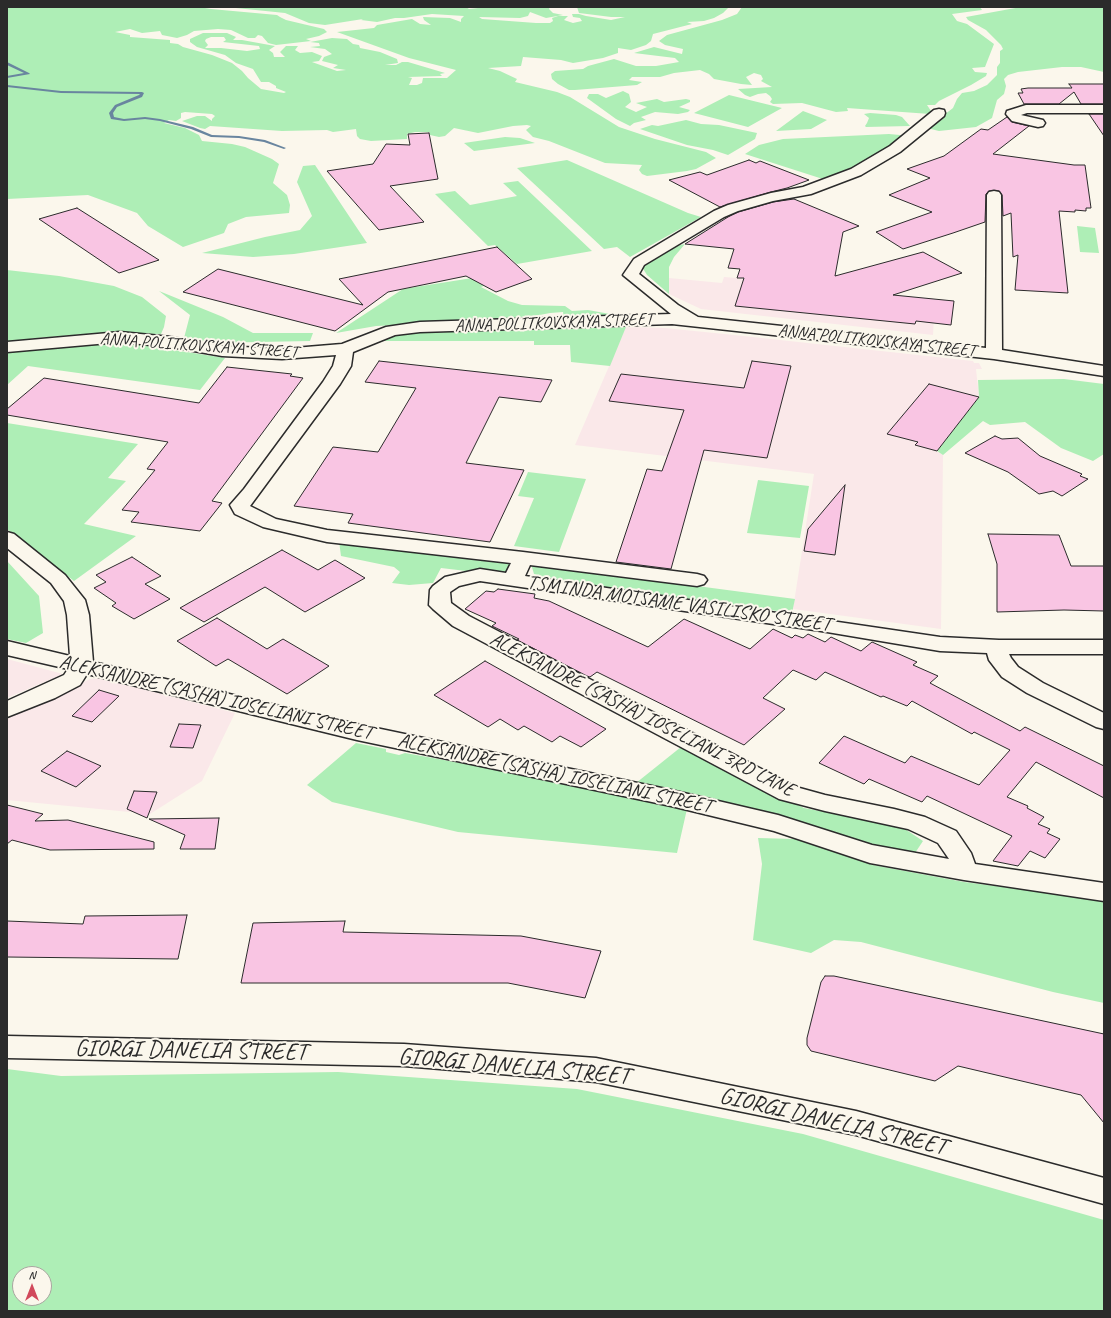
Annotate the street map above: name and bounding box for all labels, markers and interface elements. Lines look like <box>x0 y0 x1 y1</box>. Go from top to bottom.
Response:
street label: ANNA POLITKOVSKAYA STREET <box>454 309 654 337</box>
street label: ANNA POLITKOVSKAYA STREET <box>777 320 977 362</box>
street label: ANNA POLITKOVSKAYA STREET <box>99 329 299 363</box>
street label: TSMINDA MOTSAME VASILISKO STREET <box>526 571 832 637</box>
street label: ALEKSANDRE (SASHA) IOSELIANI 3RD LANE <box>486 627 798 803</box>
street label: ALEKSANDRE (SASHA) IOSELIANI STREET <box>57 650 375 746</box>
street label: ALEKSANDRE (SASHA) IOSELIANI STREET <box>396 729 714 819</box>
street label: GIORGI DANELIA STREET <box>75 1035 307 1067</box>
street label: GIORGI DANELIA STREET <box>397 1043 631 1091</box>
street label: GIORGI DANELIA STREET <box>717 1082 949 1162</box>
north arrow <box>12 1266 52 1306</box>
text: N <box>29 1268 35 1282</box>

